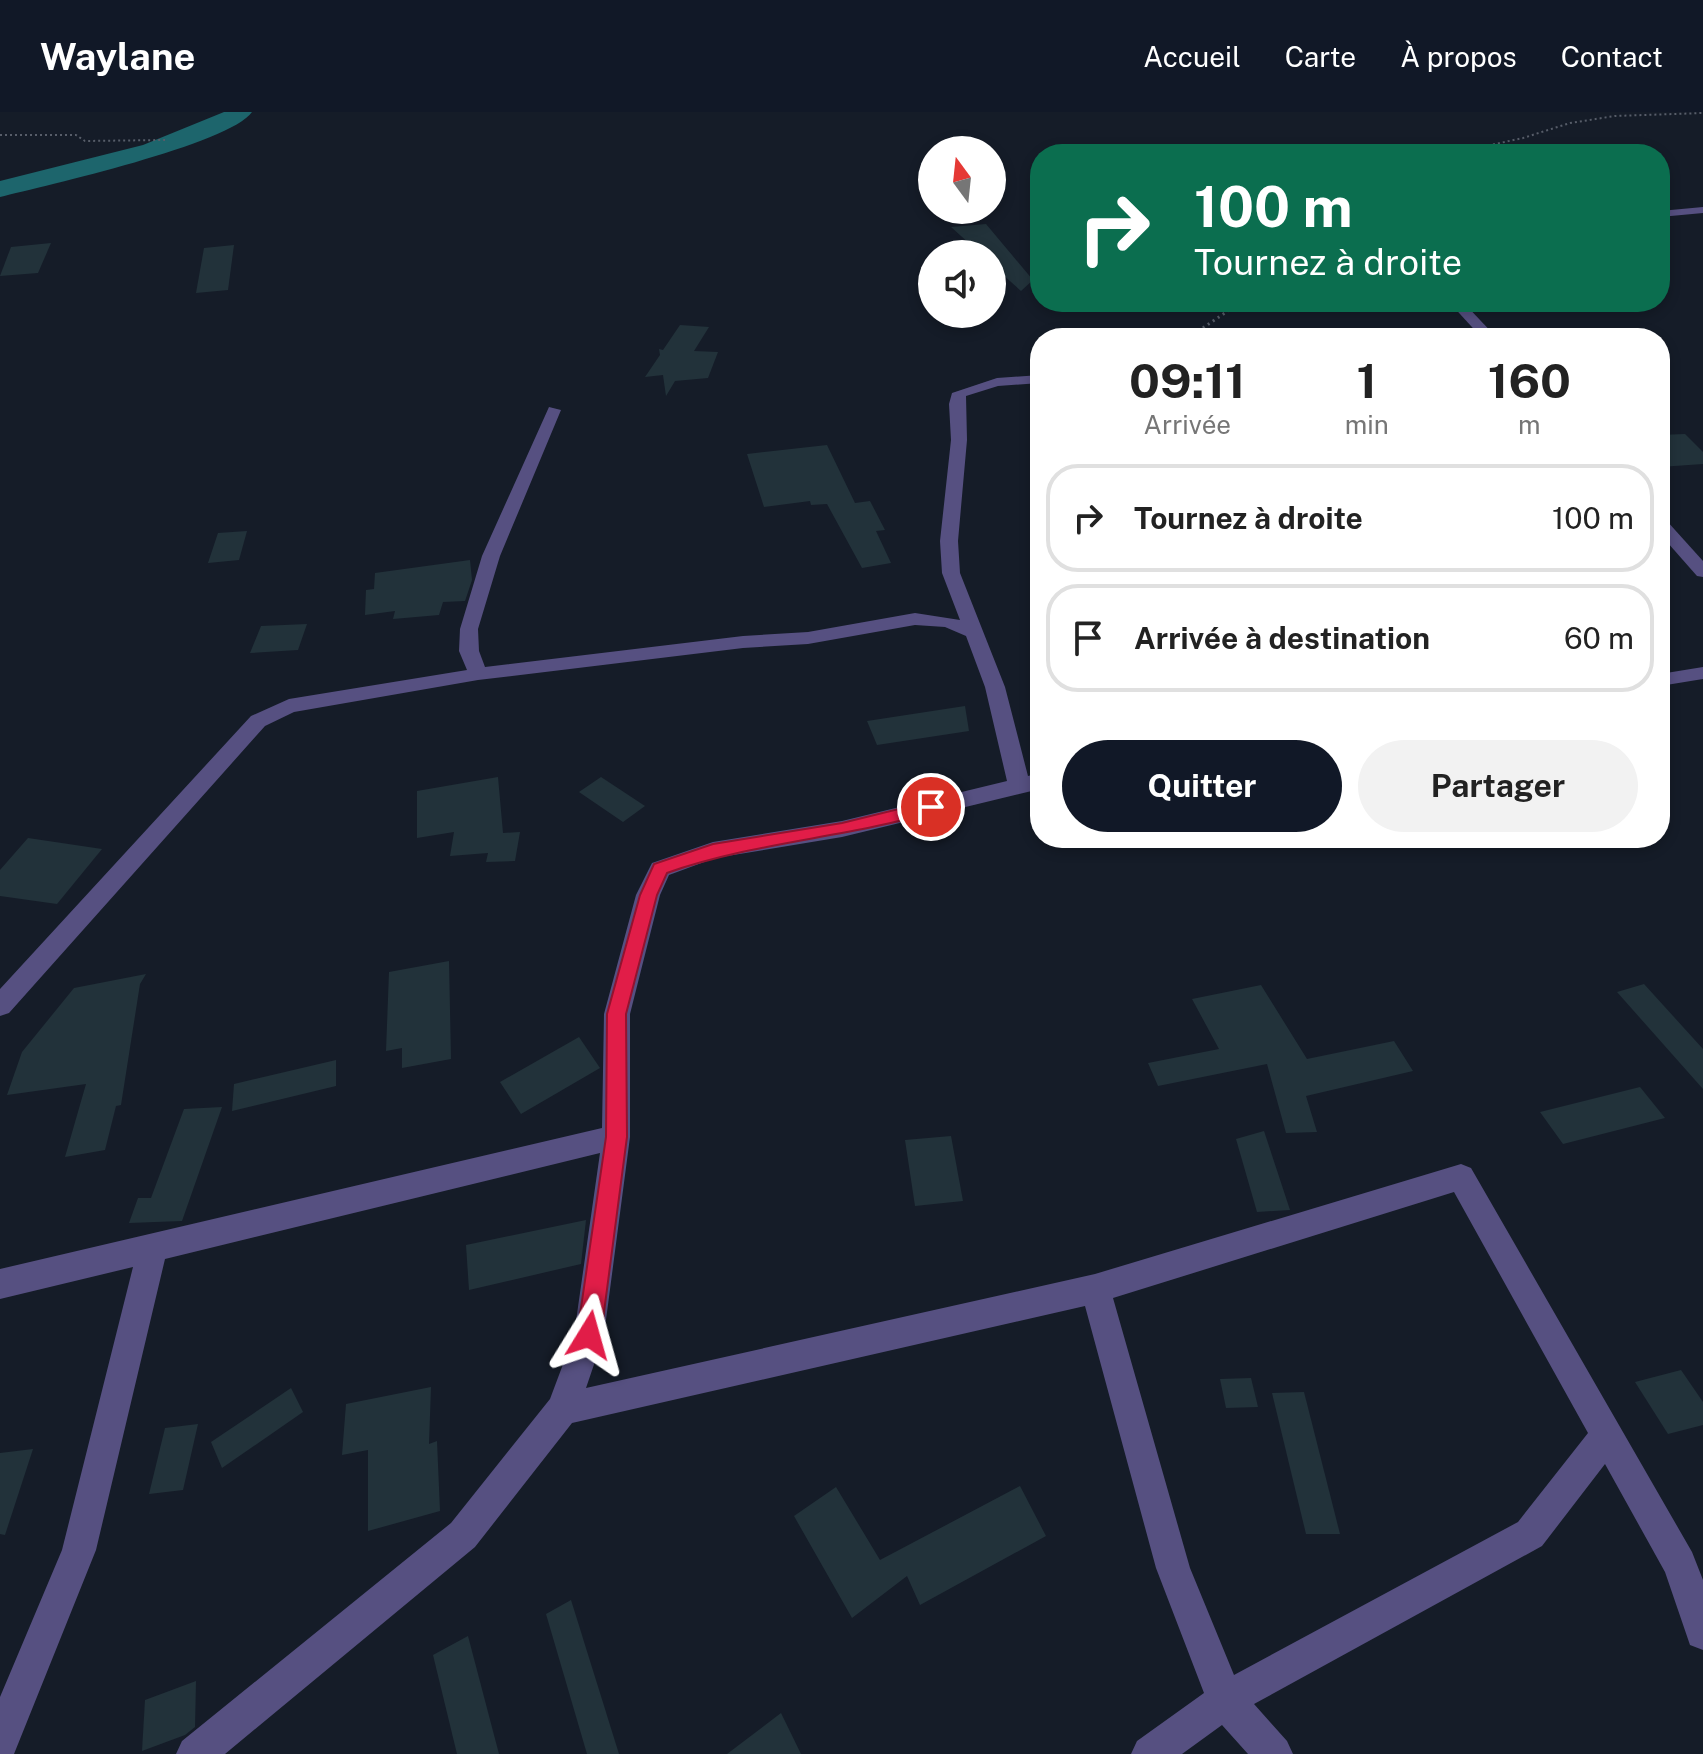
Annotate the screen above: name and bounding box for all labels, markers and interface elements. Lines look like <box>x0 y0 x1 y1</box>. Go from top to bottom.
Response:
text: Waylane <box>40 34 195 79</box>
text: Accueil <box>1143 40 1241 73</box>
text: Carte <box>1285 40 1356 73</box>
text: À propos <box>1400 40 1517 73</box>
text: Contact <box>1561 40 1663 73</box>
north arrow <box>918 136 1006 224</box>
map controls <box>918 136 1006 328</box>
text: 100 m <box>1194 174 1353 240</box>
icon: right <box>1062 176 1166 280</box>
button: sound <box>918 240 1006 328</box>
text: Tournez à droite <box>1194 241 1462 283</box>
text: 09:11 <box>1129 352 1246 409</box>
text: 1 <box>1356 352 1377 409</box>
text: 160 <box>1488 352 1571 409</box>
text: Arrivée <box>1144 409 1231 440</box>
text: min <box>1345 409 1389 440</box>
text: m <box>1518 409 1541 440</box>
icon: right <box>1066 496 1110 540</box>
text: Tournez à droite <box>1134 500 1363 536</box>
text: 100 m <box>1552 500 1634 536</box>
icon: arrive <box>1066 616 1110 660</box>
text: Arrivée à destination <box>1134 620 1430 656</box>
text: 60 m <box>1564 620 1634 656</box>
button: Quitter <box>1062 740 1342 832</box>
button: Partager <box>1358 740 1638 832</box>
pin <box>897 773 965 841</box>
icon: arrive <box>909 785 953 829</box>
position arrow <box>547 1293 631 1377</box>

